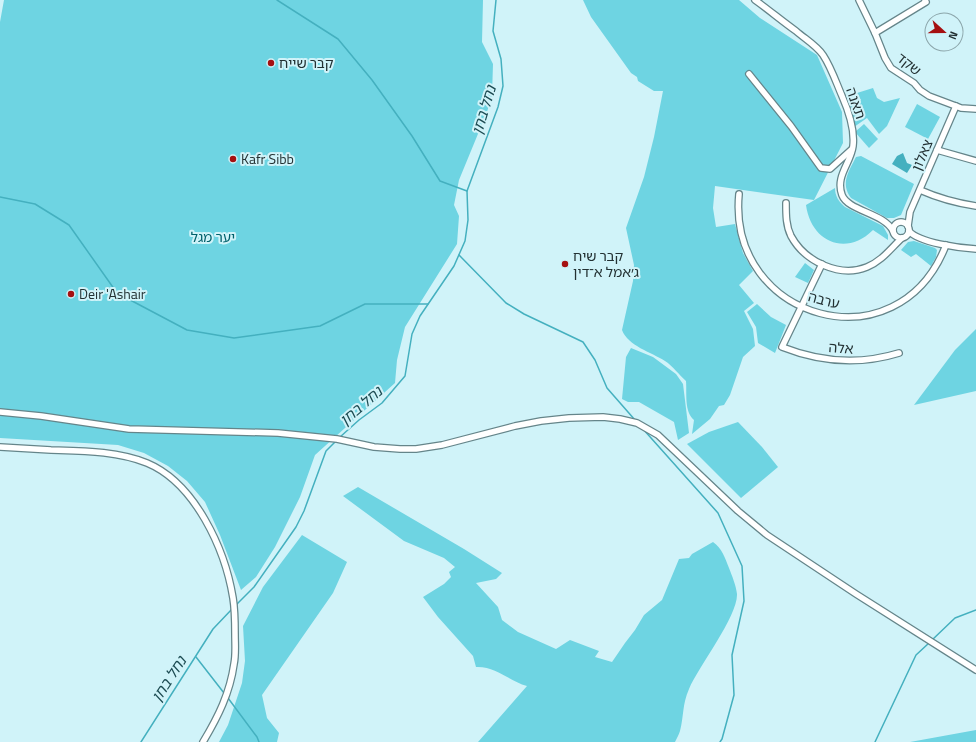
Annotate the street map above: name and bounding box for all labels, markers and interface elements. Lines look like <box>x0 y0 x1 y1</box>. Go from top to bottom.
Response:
north arrow <box>924 12 964 52</box>
text: N <box>945 29 962 42</box>
street label: שקד <box>892 47 926 80</box>
place label: קבר שייח <box>279 52 334 73</box>
marker: קבר שייח <box>266 58 276 68</box>
water label: נחל בחן <box>465 81 502 137</box>
street label: תאנה <box>841 84 872 122</box>
street label: צאלון <box>906 136 938 174</box>
place label: Kafr Sibb <box>241 148 294 169</box>
marker: Kafr Sibb <box>228 154 238 164</box>
park label: יער מגל <box>191 226 235 247</box>
place label: קבר שיח ג׳אמל א־דין <box>573 245 639 282</box>
marker: קבר שיח ג׳אמל א־דין <box>560 259 570 269</box>
place label: Deir 'Ashair <box>79 283 146 304</box>
street label: ערבה <box>806 285 842 314</box>
marker: Deir 'Ashair <box>66 289 76 299</box>
street label: אלה <box>828 336 854 359</box>
water label: נחל בחן <box>334 380 388 431</box>
water label: נחל בחן <box>145 650 193 706</box>

